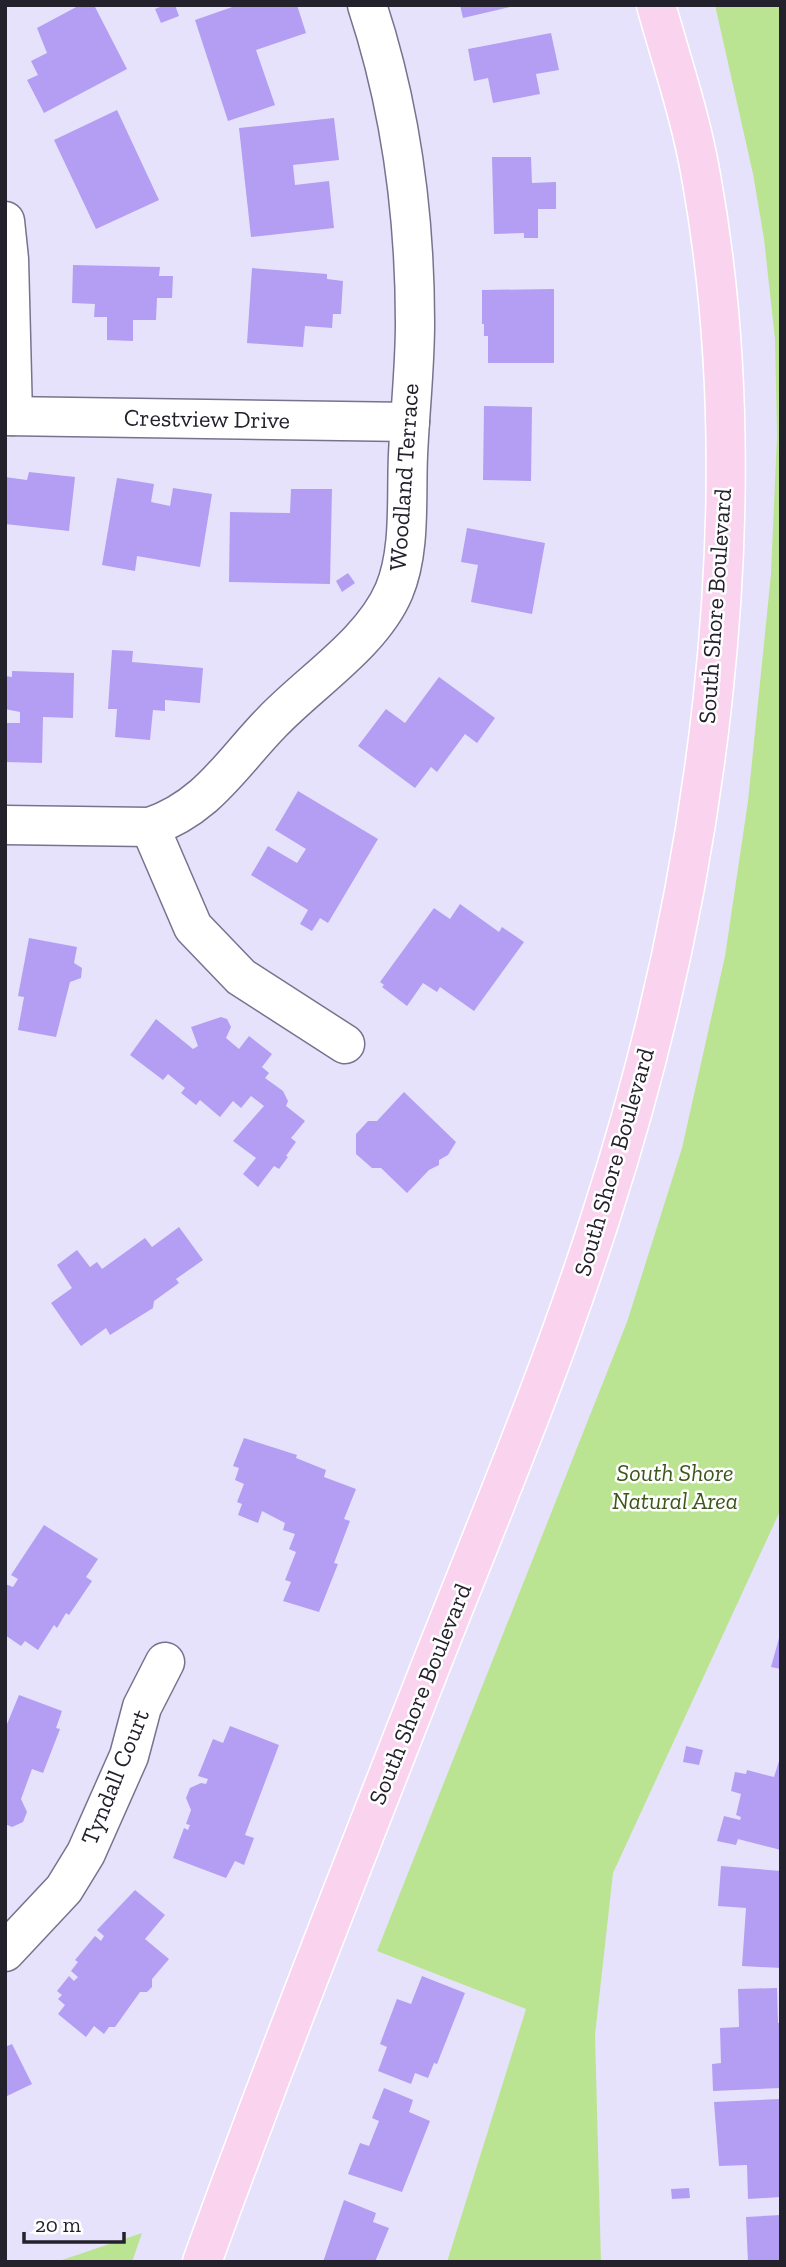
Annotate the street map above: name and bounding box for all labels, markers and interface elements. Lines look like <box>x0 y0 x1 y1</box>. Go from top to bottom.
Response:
street label: Woodland Terrace <box>382 382 425 572</box>
street label: Crestview Drive <box>124 403 290 434</box>
street label: South Shore Boulevard <box>692 487 737 725</box>
street label: South Shore Boulevard <box>567 1044 660 1279</box>
park label: South Shore Natural Area <box>612 1458 738 1515</box>
street label: South Shore Boulevard <box>362 1579 477 1809</box>
street label: Tyndall Court <box>74 1705 155 1849</box>
scale bar <box>24 2200 124 2244</box>
text: 20 m <box>35 2212 81 2237</box>

